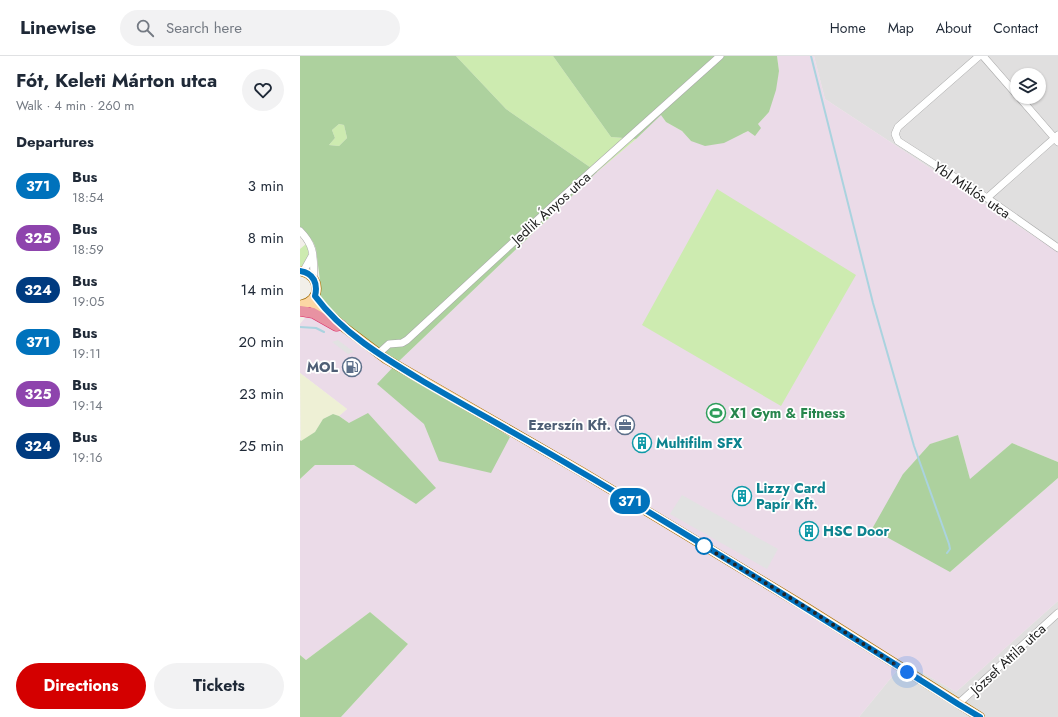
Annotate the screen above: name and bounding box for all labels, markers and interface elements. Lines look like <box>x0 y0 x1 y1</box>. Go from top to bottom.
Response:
search box <box>120 10 400 46</box>
text: Linewise <box>20 14 96 41</box>
icon: search <box>134 17 156 39</box>
text: Search here <box>166 17 242 39</box>
text: Home <box>830 18 866 38</box>
text: Map <box>888 18 914 38</box>
text: About <box>936 18 971 38</box>
text: Contact <box>993 18 1038 38</box>
text: Fót, Keleti Márton utca <box>16 67 217 94</box>
map controls <box>1010 68 1046 104</box>
button: layers <box>1010 68 1046 104</box>
button: heart <box>242 69 284 111</box>
text: Walk · 4 min · 260 m <box>16 96 134 115</box>
text: Departures <box>16 131 94 153</box>
street label: Ybl Miklós utca <box>929 157 1015 223</box>
text: Bus <box>72 166 97 188</box>
street label: Jedlik Ányos utca <box>506 167 595 250</box>
text: 3 min <box>248 175 284 197</box>
text: 371 <box>26 176 50 196</box>
text: 18:54 <box>72 188 104 207</box>
text: Bus <box>72 218 97 240</box>
text: 8 min <box>248 227 284 249</box>
text: 325 <box>25 228 51 248</box>
text: 18:59 <box>72 240 104 259</box>
text: Bus <box>72 270 97 292</box>
text: 14 min <box>241 279 284 301</box>
text: 324 <box>24 280 52 300</box>
text: 19:05 <box>72 292 104 311</box>
text: Bus <box>72 322 97 344</box>
text: 20 min <box>238 331 284 353</box>
text: 371 <box>26 332 50 352</box>
text: 19:11 <box>72 344 101 363</box>
fuel station icon: MOL <box>341 356 363 378</box>
place label: MOL <box>307 357 339 377</box>
text: Bus <box>72 374 97 396</box>
text: 23 min <box>239 383 284 405</box>
text: 325 <box>25 384 51 404</box>
text: 19:14 <box>72 396 103 415</box>
sports icon: X1 Gym & Fitness <box>705 402 727 424</box>
place label: X1 Gym & Fitness <box>730 403 846 423</box>
office icon: Ezerszín Kft. <box>614 414 636 436</box>
place label: Ezerszín Kft. <box>528 415 611 435</box>
text: Bus <box>72 426 97 448</box>
building icon: Multifilm SFX <box>631 432 653 454</box>
place label: Multifilm SFX <box>656 433 743 453</box>
text: 25 min <box>239 435 284 457</box>
text: 324 <box>24 436 52 456</box>
text: 19:16 <box>72 448 103 467</box>
place label: Lizzy Card Papír Kft. <box>756 478 826 514</box>
building icon: Lizzy Card Papír Kft. <box>731 485 753 507</box>
line badge: 371 <box>607 488 653 514</box>
text: 371 <box>618 491 642 511</box>
building icon: HSC Door <box>798 520 820 542</box>
place label: HSC Door <box>823 521 890 541</box>
unlabelled marker <box>695 537 713 555</box>
street label: József Attila utca <box>965 619 1050 700</box>
your location <box>897 662 917 682</box>
button: Directions <box>16 663 146 709</box>
button: Tickets <box>154 663 284 709</box>

